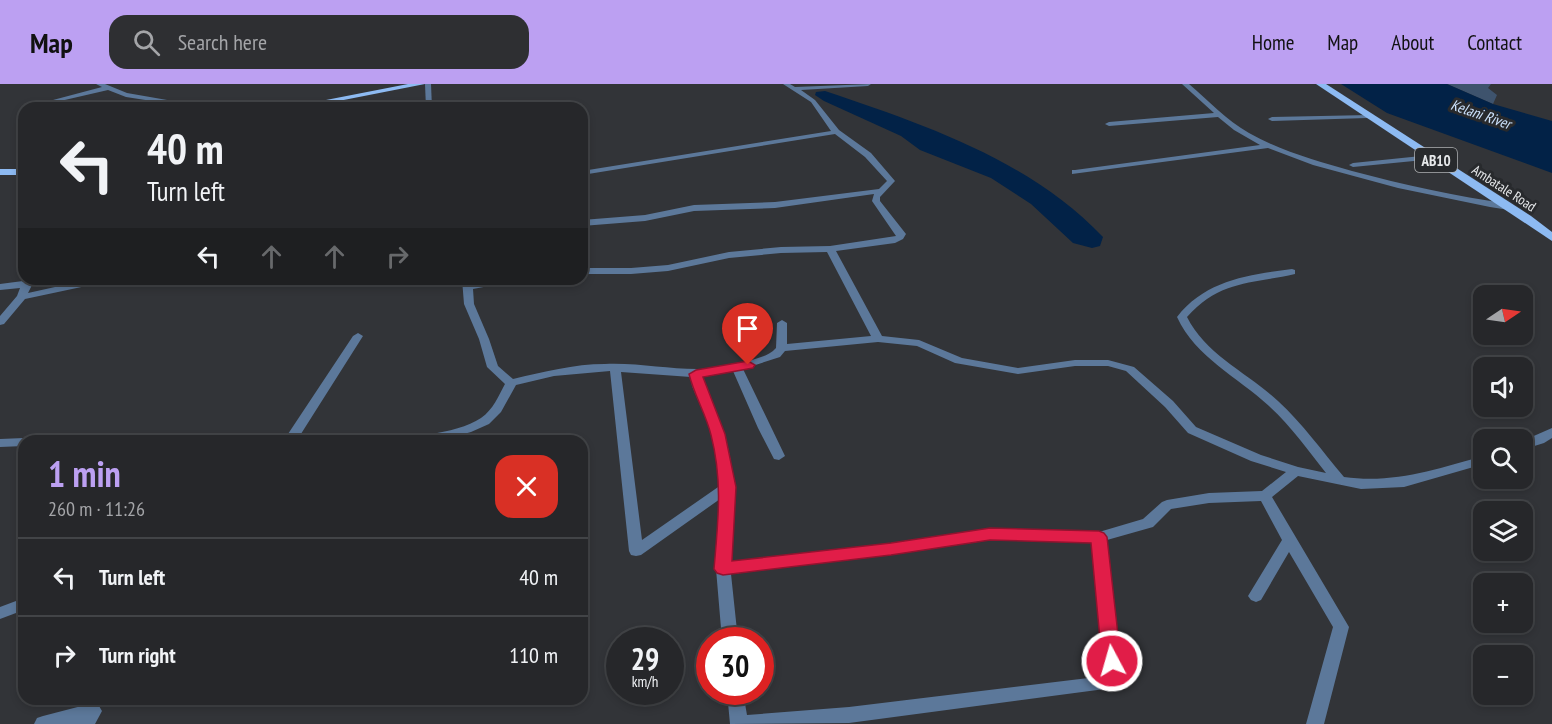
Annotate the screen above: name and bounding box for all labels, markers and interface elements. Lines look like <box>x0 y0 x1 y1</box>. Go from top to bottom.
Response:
search box <box>109 15 529 69</box>
text: Map <box>30 24 73 61</box>
icon: search <box>130 26 163 59</box>
text: Search here <box>178 28 267 56</box>
text: Home <box>1252 29 1294 56</box>
text: Map <box>1327 29 1358 56</box>
text: About <box>1391 29 1434 56</box>
text: Contact <box>1467 29 1522 56</box>
water label: Kelani River <box>1449 95 1515 134</box>
text: 40 m <box>147 121 224 176</box>
icon: left <box>48 126 126 204</box>
road number: AB10 <box>1415 148 1457 172</box>
street label: Ambatale Road <box>1469 161 1539 215</box>
text: Turn left <box>147 174 225 208</box>
icon: left <box>192 240 225 273</box>
icon: ahead <box>255 240 288 273</box>
icon: ahead <box>318 240 351 273</box>
icon: right <box>381 240 414 273</box>
north arrow <box>1473 285 1533 345</box>
map controls <box>1473 285 1533 705</box>
pin <box>722 303 773 365</box>
icon: arrive <box>731 312 764 345</box>
button: sound <box>1473 357 1533 417</box>
button: search <box>1473 429 1533 489</box>
text: 1 min <box>48 450 121 497</box>
button: close <box>495 455 558 518</box>
text: 260 m · 11:26 <box>48 496 145 522</box>
button: layers <box>1473 501 1533 561</box>
icon: left <box>48 561 81 594</box>
text: Turn left <box>99 563 165 591</box>
text: 40 m <box>519 563 558 591</box>
button: + <box>1473 573 1533 633</box>
speed limit sign: 30 <box>696 627 774 705</box>
position arrow <box>1080 629 1144 693</box>
icon: right <box>48 639 81 672</box>
text: 29 <box>631 639 659 678</box>
text: Turn right <box>99 641 176 669</box>
text: 110 m <box>509 641 558 669</box>
button: − <box>1473 645 1533 705</box>
text: km/h <box>632 672 658 691</box>

